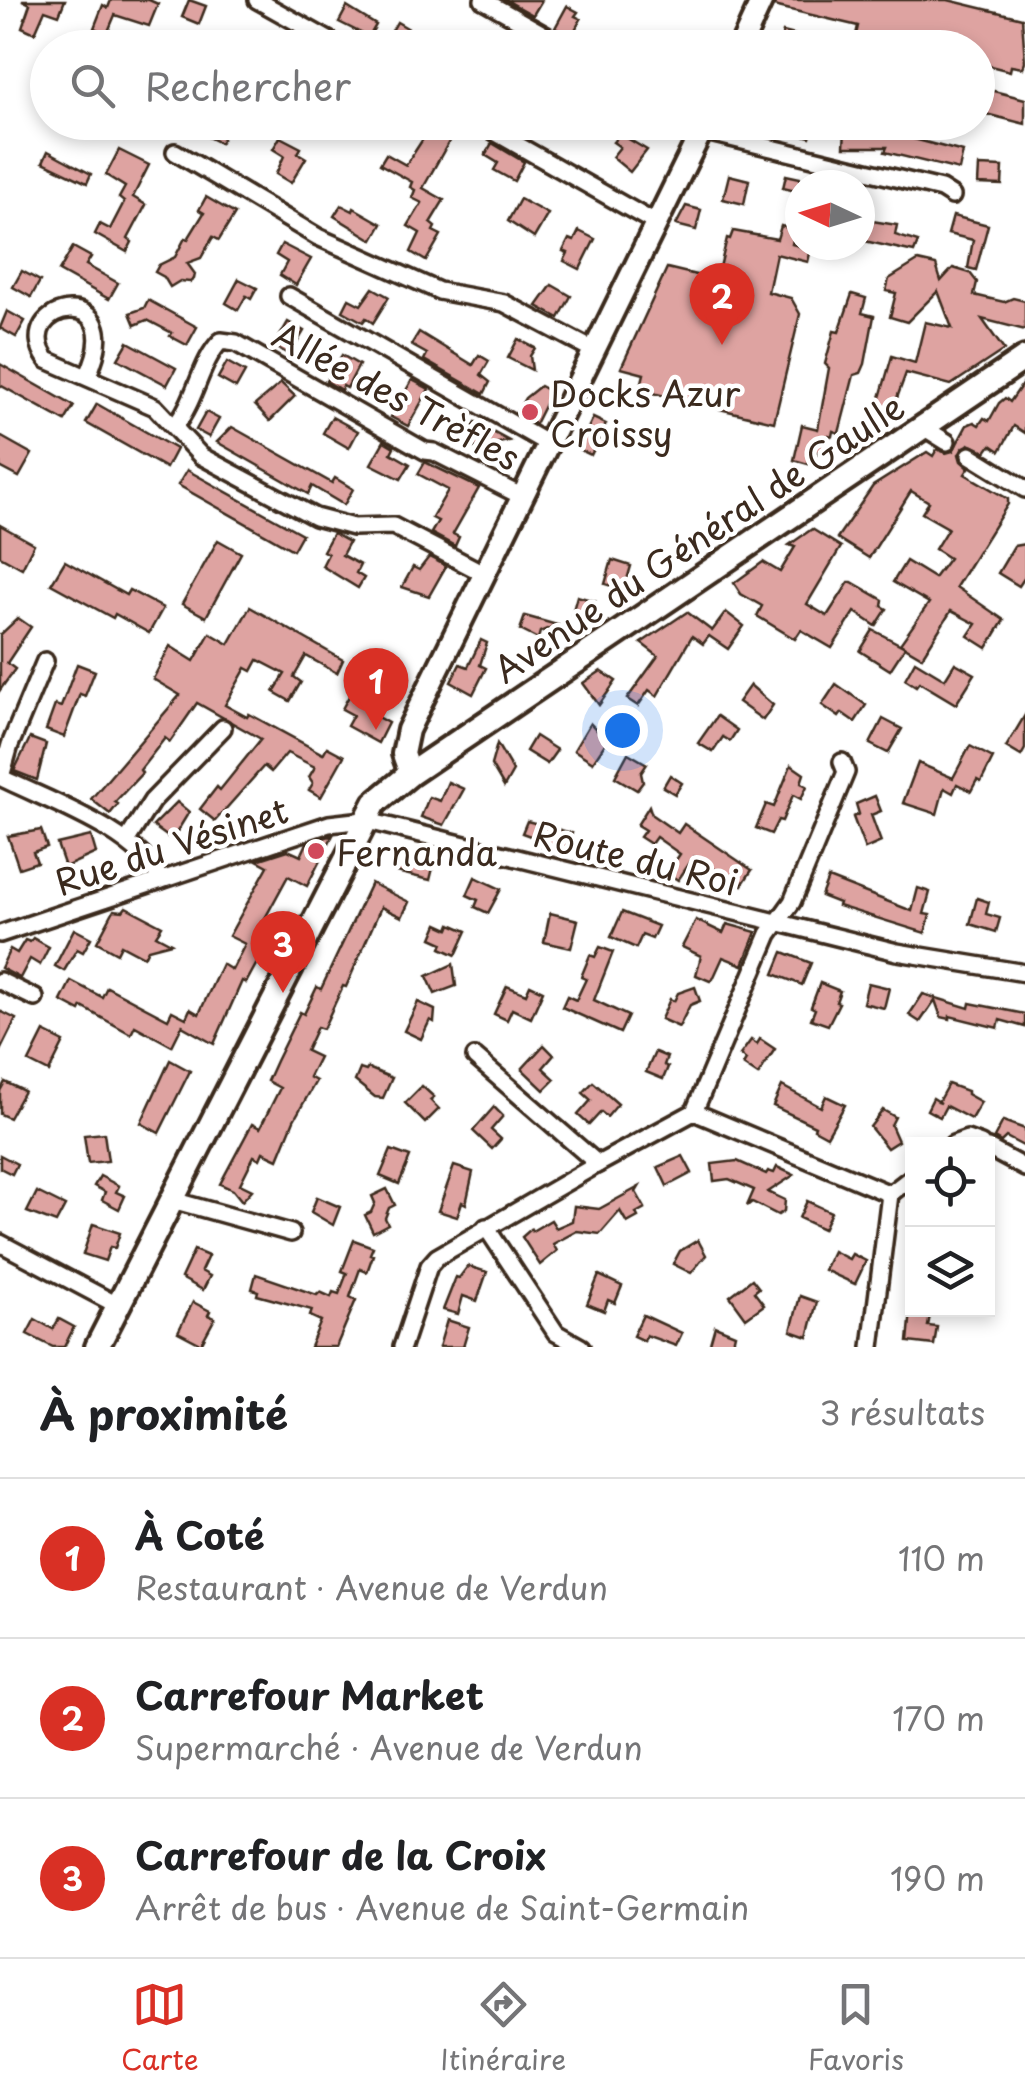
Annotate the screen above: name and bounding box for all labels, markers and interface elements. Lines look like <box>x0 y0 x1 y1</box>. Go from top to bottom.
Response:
search box <box>30 30 995 140</box>
text: Rechercher <box>145 57 351 114</box>
icon: search <box>65 58 120 113</box>
north arrow <box>785 170 875 260</box>
pin: 2 <box>690 262 754 345</box>
street label: Allée des Trèfles <box>264 307 530 483</box>
place label: Docks Azur Croissy <box>550 366 741 459</box>
street label: Avenue du Général de Gaulle <box>482 379 914 695</box>
marker: Docks Azur Croissy <box>519 401 541 423</box>
pin: 1 <box>344 648 408 730</box>
your location <box>597 705 648 756</box>
street label: Rue du Vésinet <box>48 782 294 908</box>
street label: Route du Roi <box>528 806 744 908</box>
place label: Fernanda <box>336 825 498 878</box>
marker: Fernanda <box>305 840 327 862</box>
pin: 3 <box>250 910 316 993</box>
map controls <box>905 1137 995 1317</box>
button: locate <box>905 1137 995 1227</box>
button: layers <box>905 1227 995 1317</box>
text: À proximité <box>40 1381 288 1444</box>
text: 3 résultats <box>820 1388 985 1436</box>
text: À Coté <box>135 1506 265 1563</box>
text: 1 <box>65 1534 80 1582</box>
text: 110 m <box>898 1534 985 1582</box>
text: Restaurant · Avenue de Verdun <box>135 1563 608 1611</box>
text: Carrefour Market <box>135 1666 484 1723</box>
text: 2 <box>61 1694 84 1742</box>
text: 170 m <box>892 1694 985 1742</box>
text: Supermarché · Avenue de Verdun <box>135 1723 643 1771</box>
text: Carrefour de la Croix <box>135 1826 546 1883</box>
text: 3 <box>62 1854 83 1902</box>
text: 190 m <box>890 1854 985 1902</box>
text: Arrêt de bus · Avenue de Saint-Germain <box>135 1883 749 1931</box>
tab: Carte <box>121 1977 199 2080</box>
tab: Itinéraire <box>440 1977 566 2080</box>
tab: Favoris <box>808 1977 904 2080</box>

